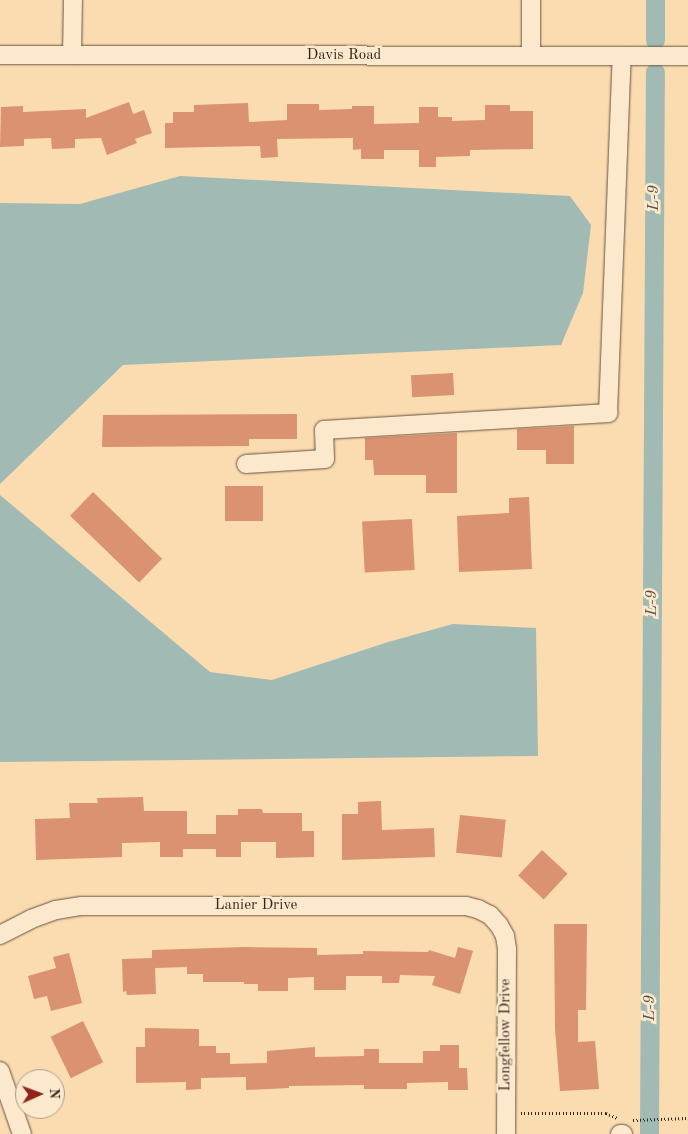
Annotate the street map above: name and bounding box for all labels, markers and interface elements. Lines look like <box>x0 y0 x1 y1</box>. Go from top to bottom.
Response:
street label: Davis Road <box>307 47 381 65</box>
water label: L-9 <box>644 185 664 211</box>
water label: L-9 <box>642 590 662 616</box>
street label: Lanier Drive <box>215 897 297 915</box>
street label: Longfellow Drive <box>497 979 515 1091</box>
water label: L-9 <box>640 995 660 1021</box>
north arrow <box>15 1069 65 1119</box>
text: N <box>47 1088 61 1099</box>

